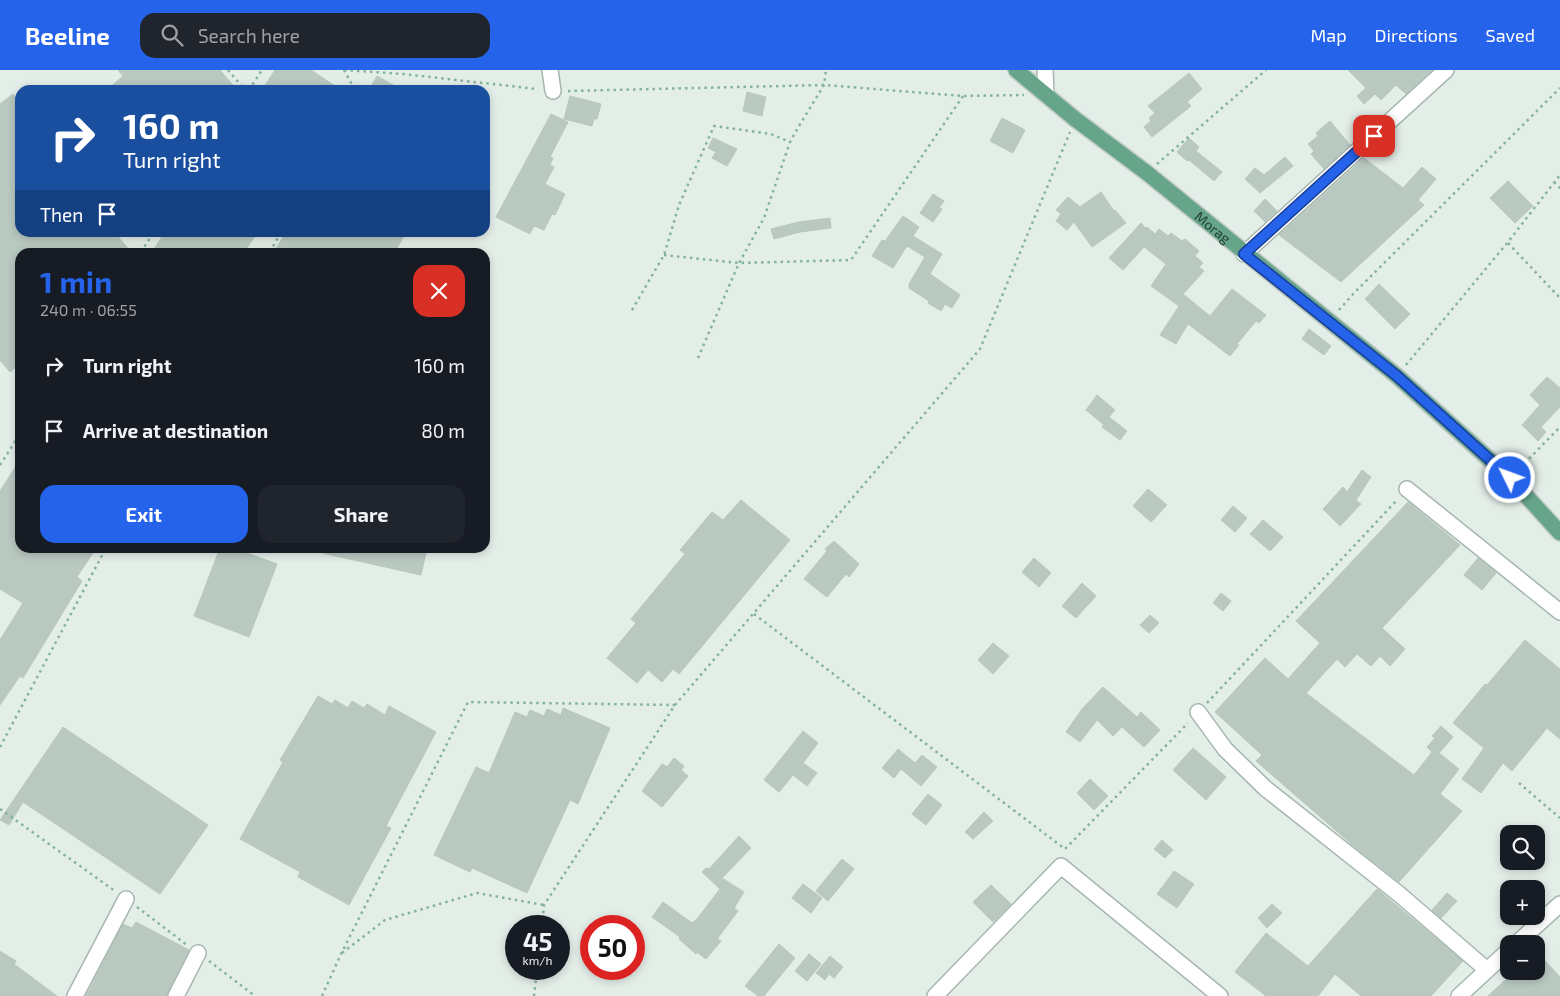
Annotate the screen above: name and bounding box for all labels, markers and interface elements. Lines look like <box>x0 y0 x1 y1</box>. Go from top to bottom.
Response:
search box <box>140 13 490 58</box>
text: Beeline <box>25 21 110 50</box>
icon: search <box>158 21 186 49</box>
text: Search here <box>198 24 300 47</box>
text: Map <box>1310 24 1347 46</box>
text: Directions <box>1375 24 1458 46</box>
text: Saved <box>1486 24 1535 46</box>
text: 160 m <box>123 104 219 146</box>
icon: right <box>40 105 105 170</box>
pin <box>1353 115 1395 157</box>
icon: arrive <box>1360 122 1388 150</box>
text: Turn right <box>123 146 221 172</box>
icon: arrive <box>93 200 121 228</box>
text: Then <box>40 203 83 226</box>
street label: Morag <box>1192 207 1235 247</box>
text: 1 min <box>40 263 112 299</box>
button: close <box>413 265 465 317</box>
text: 240 m · 06:55 <box>40 300 137 319</box>
icon: right <box>40 352 68 380</box>
text: Turn right <box>83 354 171 377</box>
text: 160 m <box>414 354 465 377</box>
icon: arrive <box>40 417 68 445</box>
text: Arrive at destination <box>83 419 268 442</box>
text: 80 m <box>421 419 465 442</box>
position arrow <box>1483 451 1535 503</box>
button: Exit <box>40 485 248 543</box>
button: Share <box>258 485 465 543</box>
map controls <box>1500 825 1545 980</box>
button: search <box>1500 825 1545 870</box>
button: + <box>1500 880 1545 925</box>
speed limit sign: 50 <box>580 915 645 980</box>
text: 45 <box>523 926 552 956</box>
button: − <box>1500 935 1545 980</box>
text: km/h <box>523 953 552 967</box>

